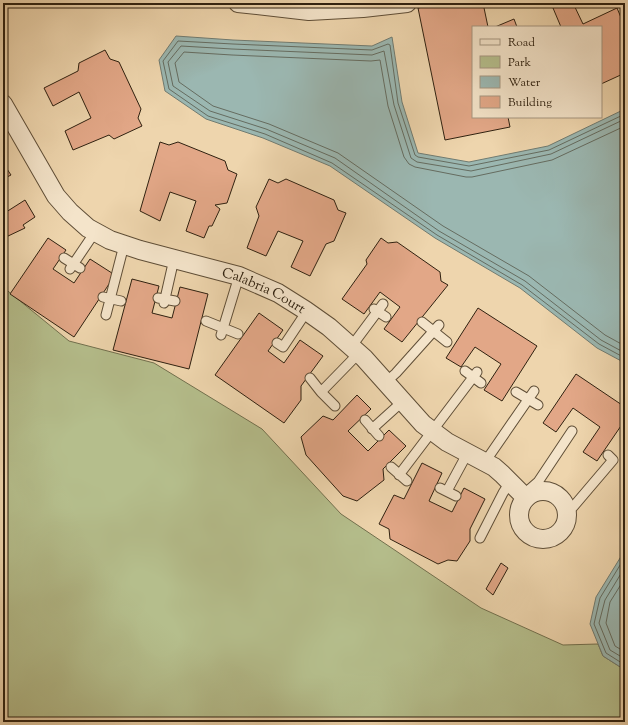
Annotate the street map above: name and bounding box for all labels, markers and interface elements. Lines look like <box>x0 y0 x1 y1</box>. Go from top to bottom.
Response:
legend <box>472 26 602 118</box>
text: Road <box>508 34 535 52</box>
text: Park <box>508 54 531 72</box>
text: Water <box>508 74 541 92</box>
text: Building <box>508 94 552 112</box>
street label: Calabria Court <box>220 264 309 320</box>

